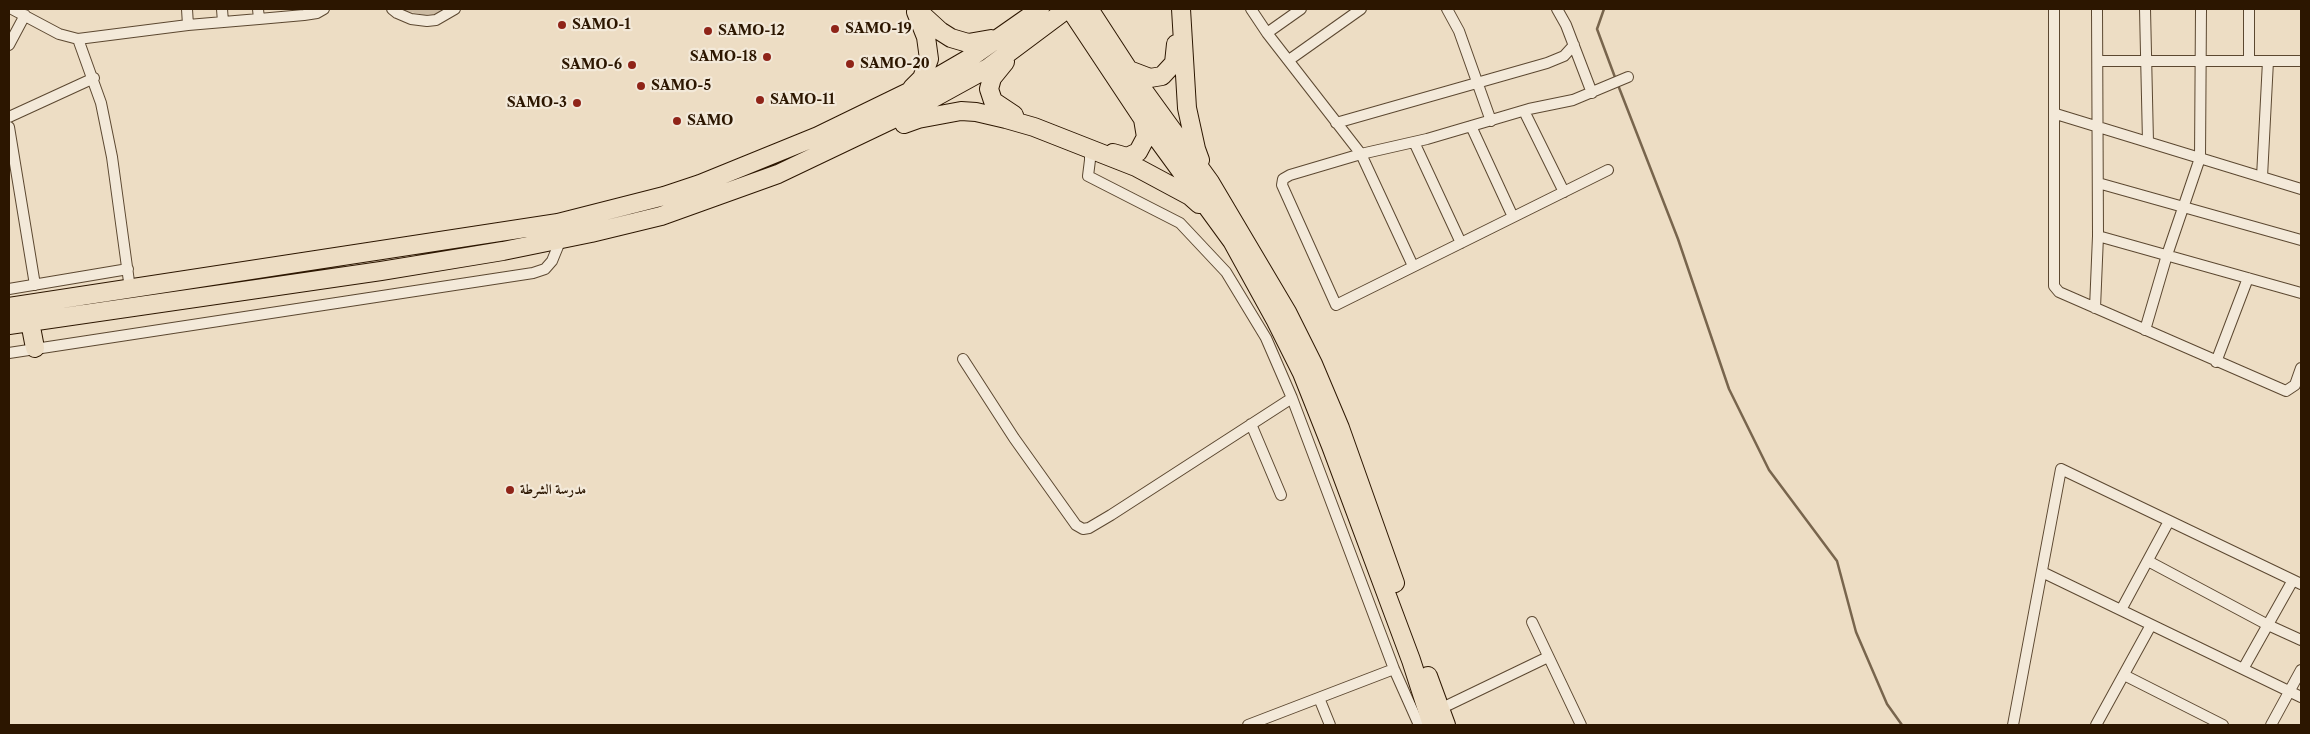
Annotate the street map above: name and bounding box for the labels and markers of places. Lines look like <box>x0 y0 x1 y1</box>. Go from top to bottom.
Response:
place label: SAMO-1 <box>572 17 631 33</box>
marker: SAMO-1 <box>556 19 568 31</box>
place label: SAMO-19 <box>845 21 912 37</box>
place label: SAMO-12 <box>718 23 785 39</box>
marker: SAMO-19 <box>829 23 841 35</box>
marker: SAMO-12 <box>702 25 714 37</box>
place label: SAMO-18 <box>690 49 757 65</box>
marker: SAMO-18 <box>761 51 773 63</box>
place label: SAMO-20 <box>860 56 930 72</box>
place label: SAMO-6 <box>561 57 622 73</box>
marker: SAMO-20 <box>844 58 856 70</box>
marker: SAMO-6 <box>626 59 638 71</box>
place label: SAMO-5 <box>651 78 711 94</box>
marker: SAMO-5 <box>635 80 647 92</box>
place label: SAMO-11 <box>770 92 835 108</box>
marker: SAMO-11 <box>754 94 766 106</box>
place label: SAMO-3 <box>507 95 567 111</box>
marker: SAMO-3 <box>571 97 583 109</box>
place label: SAMO <box>687 113 733 129</box>
marker: SAMO <box>671 115 683 127</box>
place label: مدرسة الشرطة <box>520 482 586 498</box>
marker: مدرسة الشرطة <box>504 484 516 496</box>

